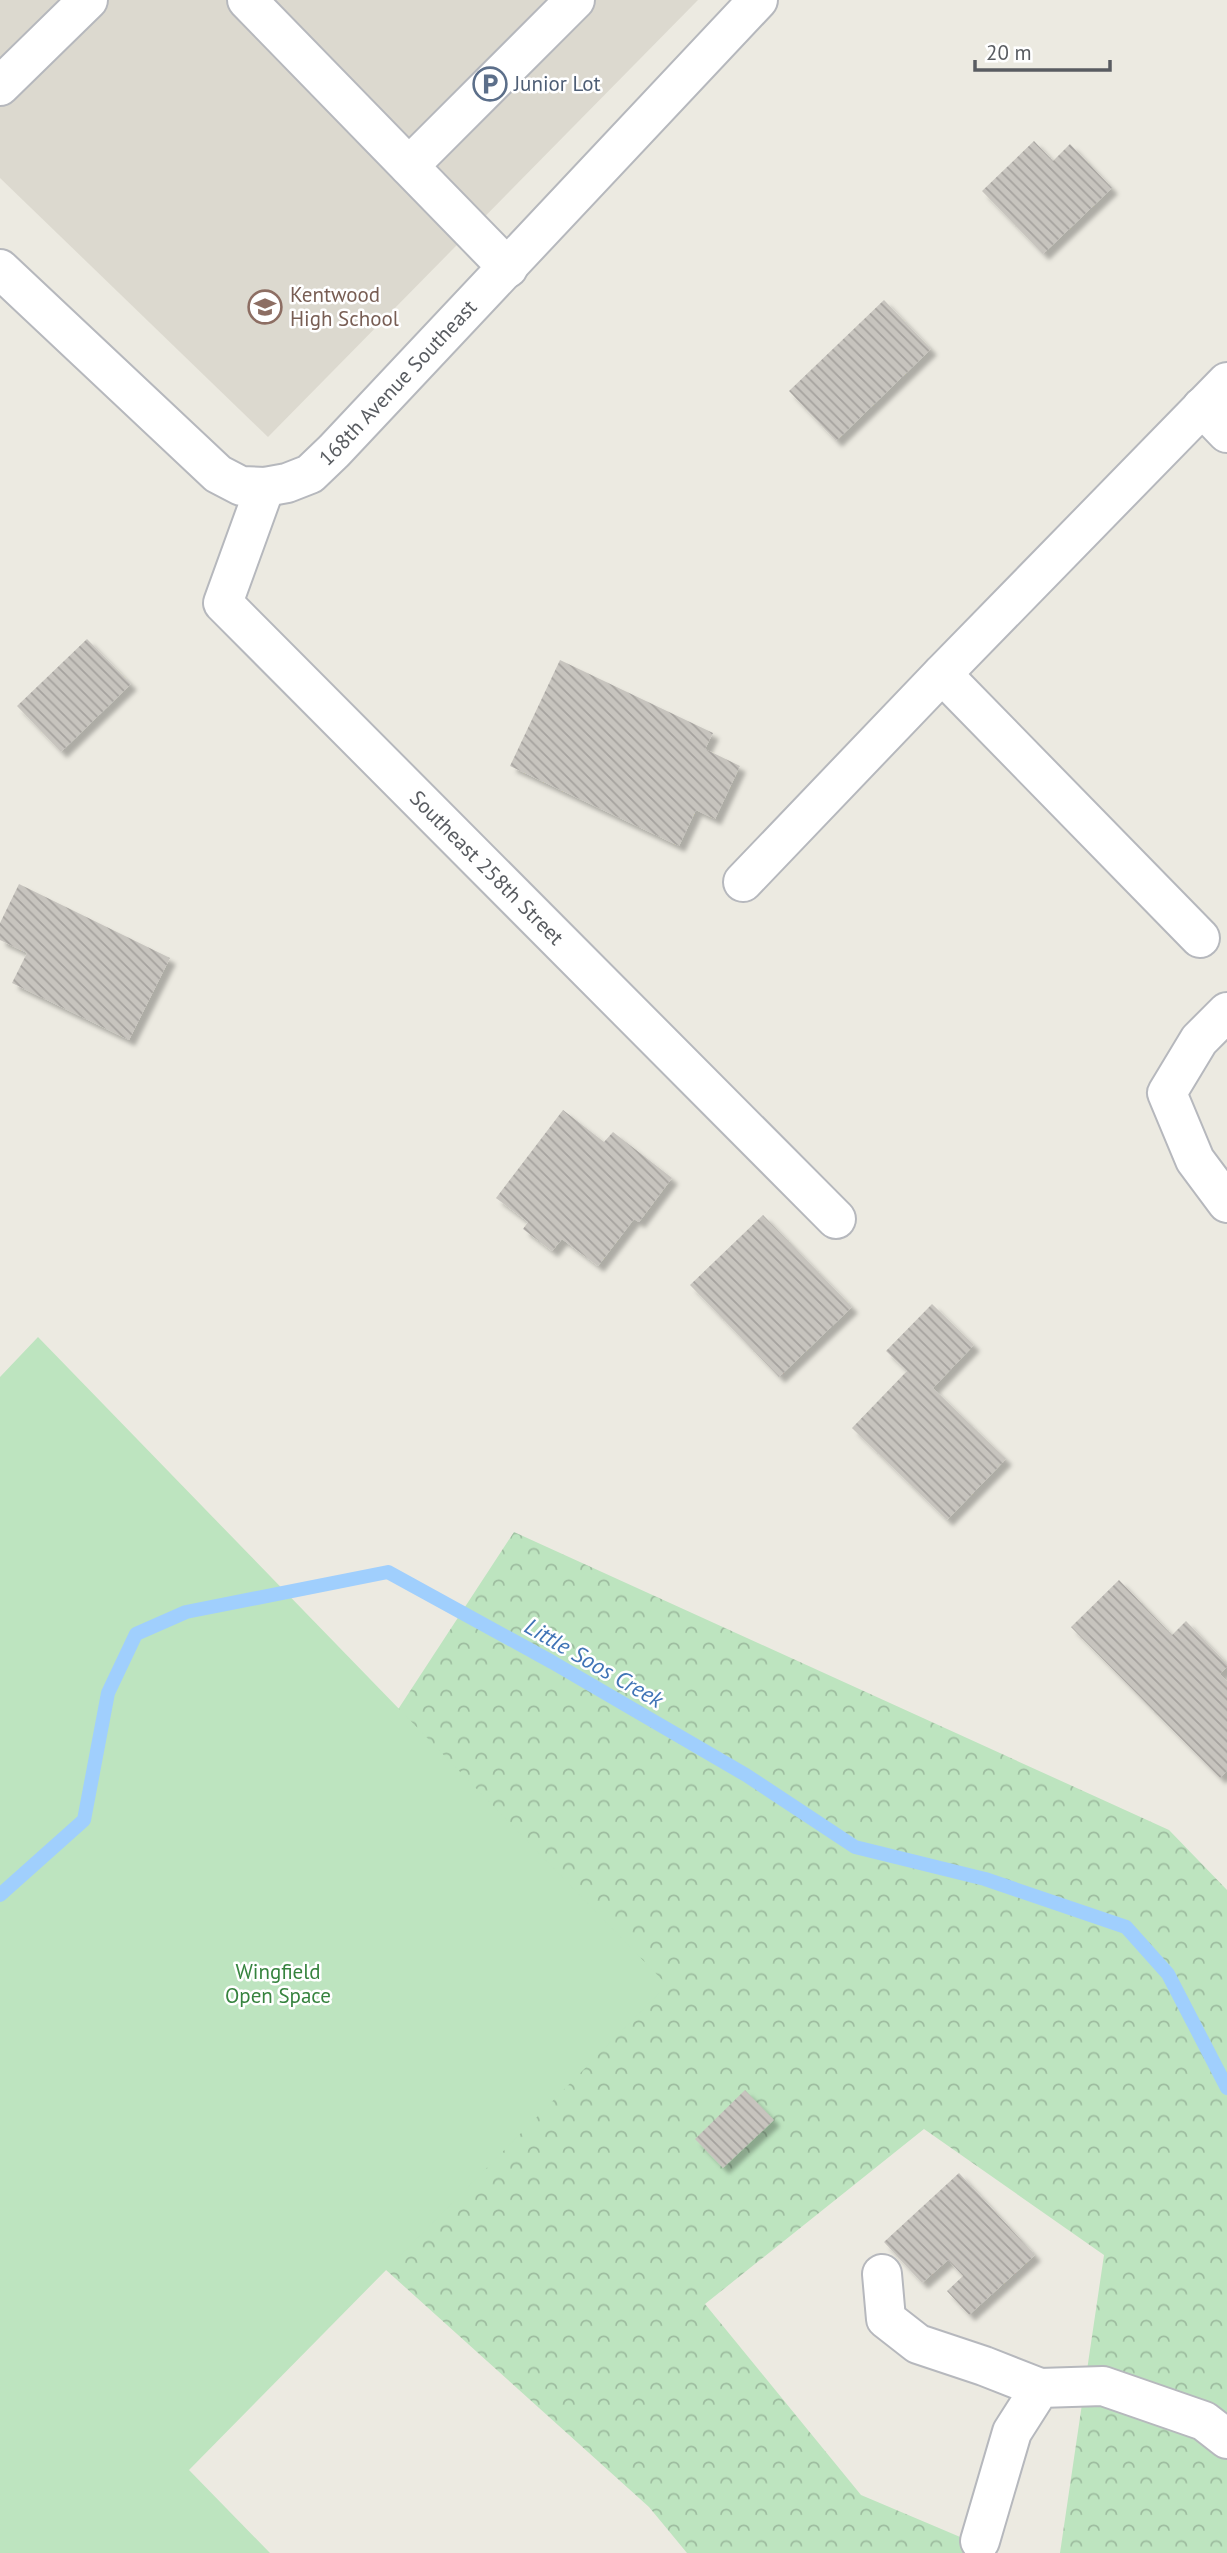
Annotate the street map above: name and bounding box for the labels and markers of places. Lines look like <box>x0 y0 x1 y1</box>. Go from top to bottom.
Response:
parking icon: Junior Lot <box>471 65 509 103</box>
place label: Junior Lot <box>513 70 601 97</box>
place label: Kentwood High School <box>290 281 399 332</box>
school or university icon: Kentwood High School <box>246 288 284 326</box>

